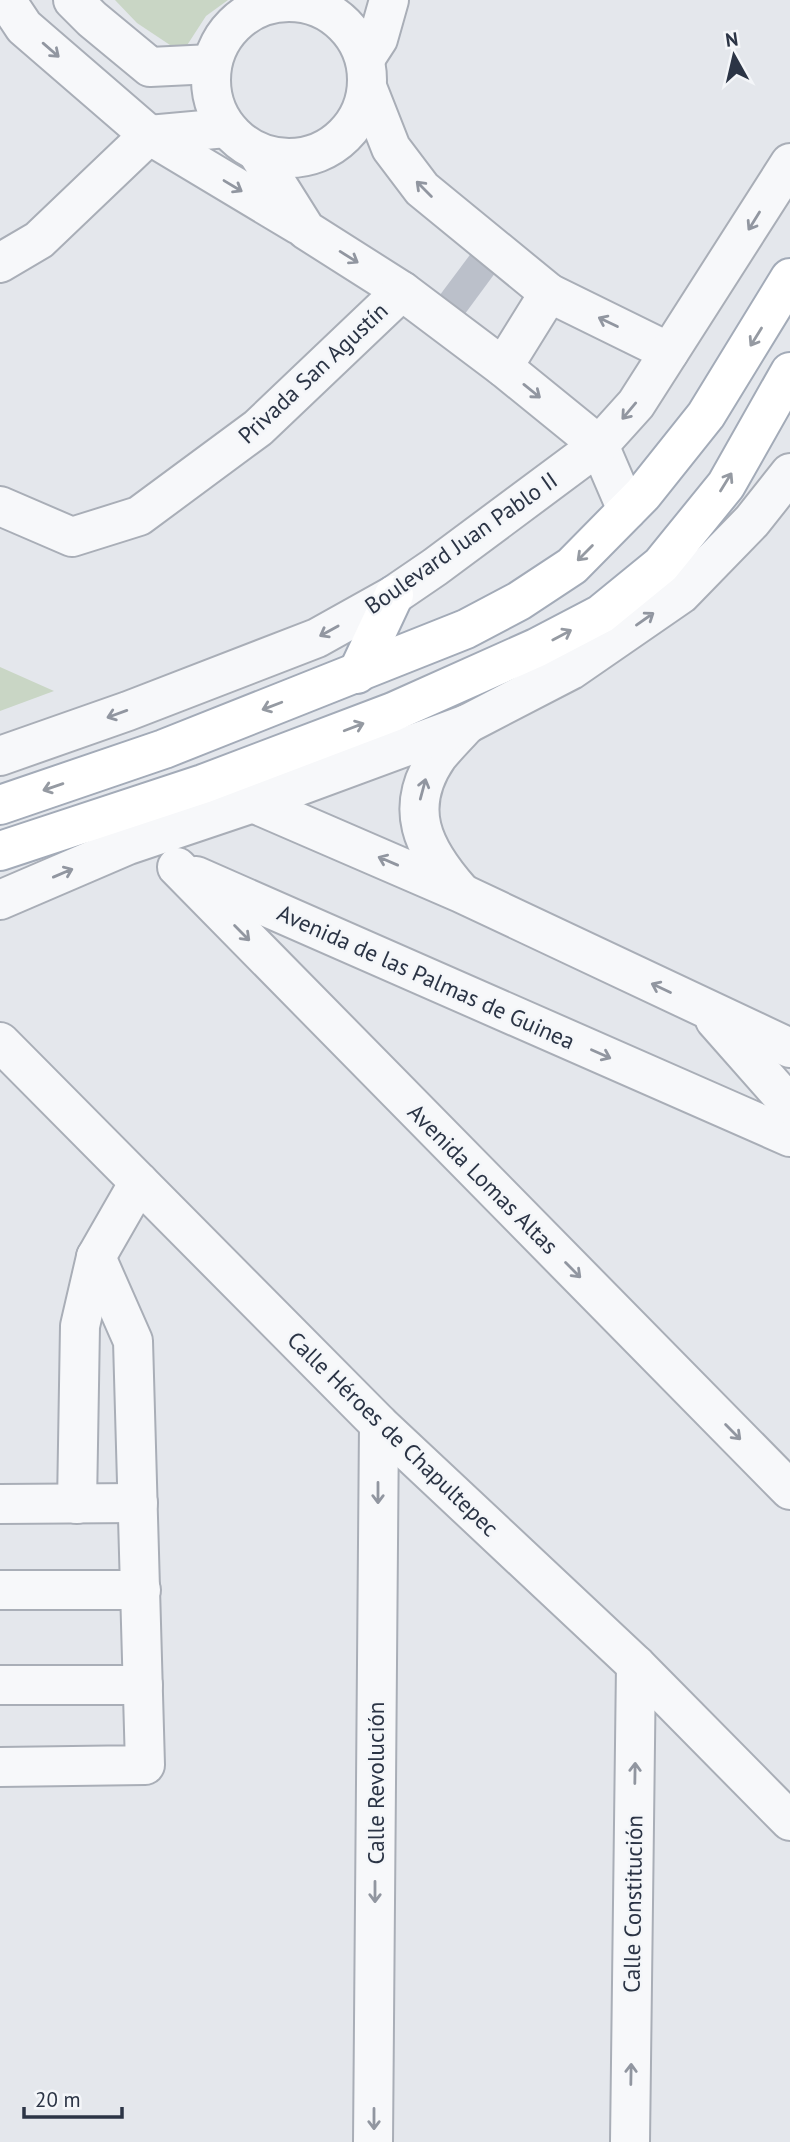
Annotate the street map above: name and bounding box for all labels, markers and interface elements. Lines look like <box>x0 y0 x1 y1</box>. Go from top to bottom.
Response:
north arrow <box>699 21 769 91</box>
text: N <box>724 26 739 52</box>
one-way arrow <box>42 42 60 58</box>
one-way arrow <box>222 179 242 193</box>
one-way arrow <box>416 181 433 198</box>
one-way arrow <box>746 210 760 230</box>
one-way arrow <box>338 250 358 264</box>
street label: Privada San Agustín <box>232 296 394 449</box>
one-way arrow <box>598 314 619 328</box>
one-way arrow <box>748 327 763 346</box>
one-way arrow <box>522 383 540 399</box>
one-way arrow <box>621 402 637 420</box>
street label: Boulevard Juan Pablo II <box>359 465 563 620</box>
one-way arrow <box>720 473 734 493</box>
one-way arrow <box>576 544 593 561</box>
one-way arrow <box>635 612 654 626</box>
one-way arrow <box>319 624 339 638</box>
one-way arrow <box>551 627 572 641</box>
one-way arrow <box>262 701 284 714</box>
one-way arrow <box>107 709 129 721</box>
one-way arrow <box>342 720 364 732</box>
one-way arrow <box>417 778 430 801</box>
one-way arrow <box>43 781 65 794</box>
one-way arrow <box>378 854 400 867</box>
one-way arrow <box>51 866 73 879</box>
street label: Avenida de las Palmas de Guinea <box>273 898 579 1055</box>
one-way arrow <box>233 925 250 942</box>
one-way arrow <box>651 981 673 994</box>
one-way arrow <box>589 1048 611 1061</box>
street label: Avenida Lomas Altas <box>402 1097 565 1260</box>
one-way arrow <box>565 1261 582 1278</box>
street label: Calle Héroes de Chapultepec <box>282 1325 505 1542</box>
one-way arrow <box>724 1423 741 1440</box>
one-way arrow <box>372 1481 385 1504</box>
street label: Calle Revolución <box>361 1702 390 1864</box>
one-way arrow <box>628 1762 642 1785</box>
street label: Calle Constitución <box>616 1815 649 1993</box>
one-way arrow <box>368 1880 382 1903</box>
one-way arrow <box>624 2063 638 2086</box>
scale bar <box>24 2076 122 2120</box>
text: 20 m <box>35 2086 81 2113</box>
one-way arrow <box>367 2107 380 2130</box>

